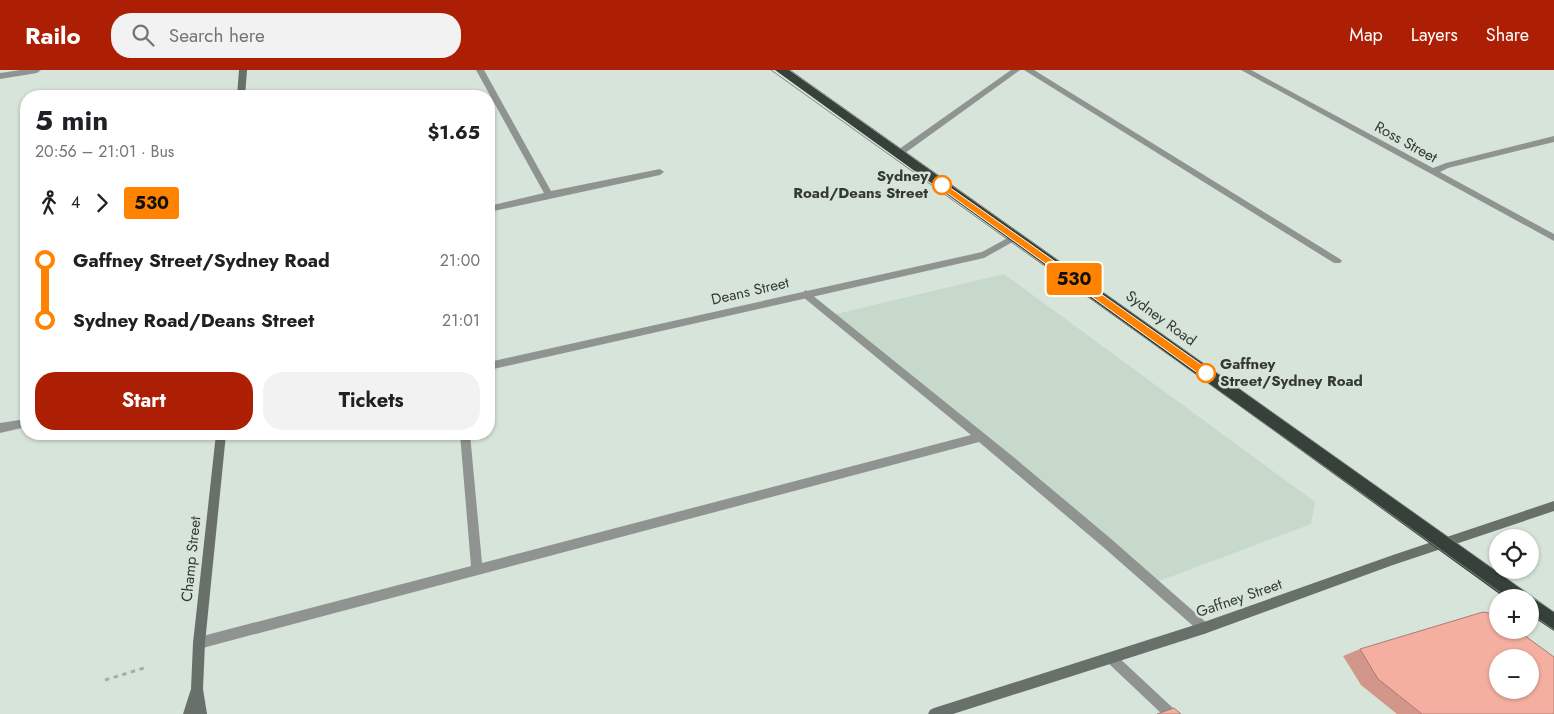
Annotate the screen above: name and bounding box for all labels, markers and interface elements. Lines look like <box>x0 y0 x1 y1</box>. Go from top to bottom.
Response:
search box <box>111 13 461 58</box>
text: Railo <box>25 18 81 53</box>
icon: search <box>129 21 157 49</box>
text: Search here <box>169 22 265 49</box>
text: Map <box>1349 22 1383 48</box>
text: Layers <box>1411 22 1458 48</box>
text: Share <box>1486 22 1529 48</box>
text: 5 min <box>35 100 108 141</box>
street label: Ross Street <box>1370 116 1442 169</box>
text: $1.65 <box>427 119 480 146</box>
text: 20:56 – 21:01 · Bus <box>35 140 174 163</box>
place label: Sydney Road/Deans Street <box>793 165 928 204</box>
marker: Sydney Road/Deans Street <box>932 175 952 195</box>
icon: walk <box>35 189 63 217</box>
icon: forward <box>88 189 116 217</box>
text: 530 <box>134 190 169 216</box>
text: 4 <box>71 191 80 214</box>
text: Gaffney Street/Sydney Road <box>73 247 330 274</box>
text: 21:00 <box>440 249 480 272</box>
line badge: 530 <box>1045 263 1103 295</box>
text: 530 <box>1057 266 1091 292</box>
street label: Deans Street <box>709 271 792 311</box>
street label: Sydney Road <box>1121 285 1201 351</box>
text: Sydney Road/Deans Street <box>73 307 314 334</box>
text: 21:01 <box>442 309 480 332</box>
place label: Gaffney Street/Sydney Road <box>1220 353 1363 392</box>
marker: Gaffney Street/Sydney Road <box>1196 363 1216 383</box>
button: Start <box>35 372 253 430</box>
button: Tickets <box>263 372 480 430</box>
street label: Champ Street <box>176 515 206 603</box>
map controls <box>1489 529 1539 699</box>
button: locate <box>1489 529 1539 579</box>
street label: Gaffney Street <box>1193 573 1285 623</box>
button: + <box>1489 589 1539 639</box>
button: − <box>1489 649 1539 699</box>

